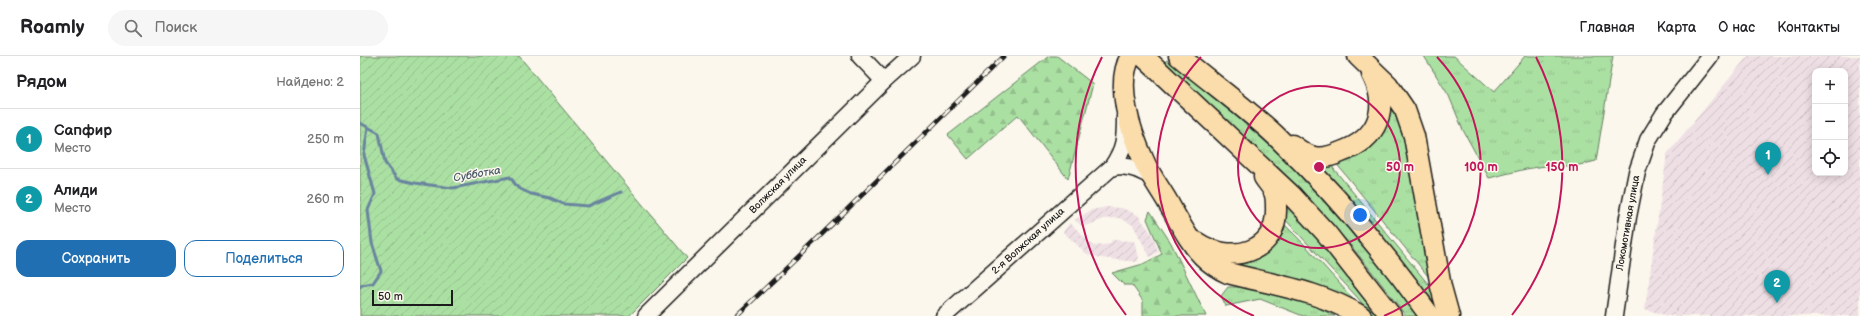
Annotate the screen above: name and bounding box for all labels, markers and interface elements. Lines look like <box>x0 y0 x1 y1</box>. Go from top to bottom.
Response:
search box <box>108 10 388 46</box>
text: Roamly <box>20 16 84 39</box>
icon: search <box>122 17 144 39</box>
text: Поиск <box>154 18 197 37</box>
text: Главная <box>1580 19 1635 36</box>
text: Карта <box>1657 19 1696 36</box>
text: О нас <box>1718 19 1755 36</box>
text: Контакты <box>1777 19 1840 36</box>
map controls <box>1812 68 1848 176</box>
button: + <box>1812 68 1848 104</box>
text: Рядом <box>16 72 67 92</box>
text: Найдено: 2 <box>276 74 344 90</box>
button: − <box>1812 104 1848 140</box>
text: Сапфир <box>54 121 112 140</box>
text: 1 <box>26 131 32 147</box>
text: 250 m <box>307 131 344 147</box>
text: Место <box>54 140 91 156</box>
button: locate <box>1812 140 1848 176</box>
pin: 1 <box>1755 142 1781 175</box>
street label: Волжская улица <box>747 154 809 216</box>
centre of rings <box>1312 160 1326 174</box>
text: 50 m <box>1386 160 1414 175</box>
text: 100 m <box>1464 160 1498 175</box>
text: 150 m <box>1546 160 1578 175</box>
water label: Субботка <box>452 163 502 185</box>
street label: Локомотивная улица <box>1614 174 1642 273</box>
text: Алиди <box>54 181 98 200</box>
text: 2 <box>25 191 33 207</box>
text: 260 m <box>306 191 344 207</box>
text: Место <box>54 200 91 216</box>
street label: 2-я Волжская улица <box>989 205 1067 277</box>
your location <box>1350 205 1370 225</box>
button: Сохранить <box>16 240 176 277</box>
button: Поделиться <box>184 240 344 277</box>
pin: 2 <box>1764 270 1790 303</box>
scale bar <box>372 288 453 307</box>
text: 50 m <box>378 290 403 303</box>

